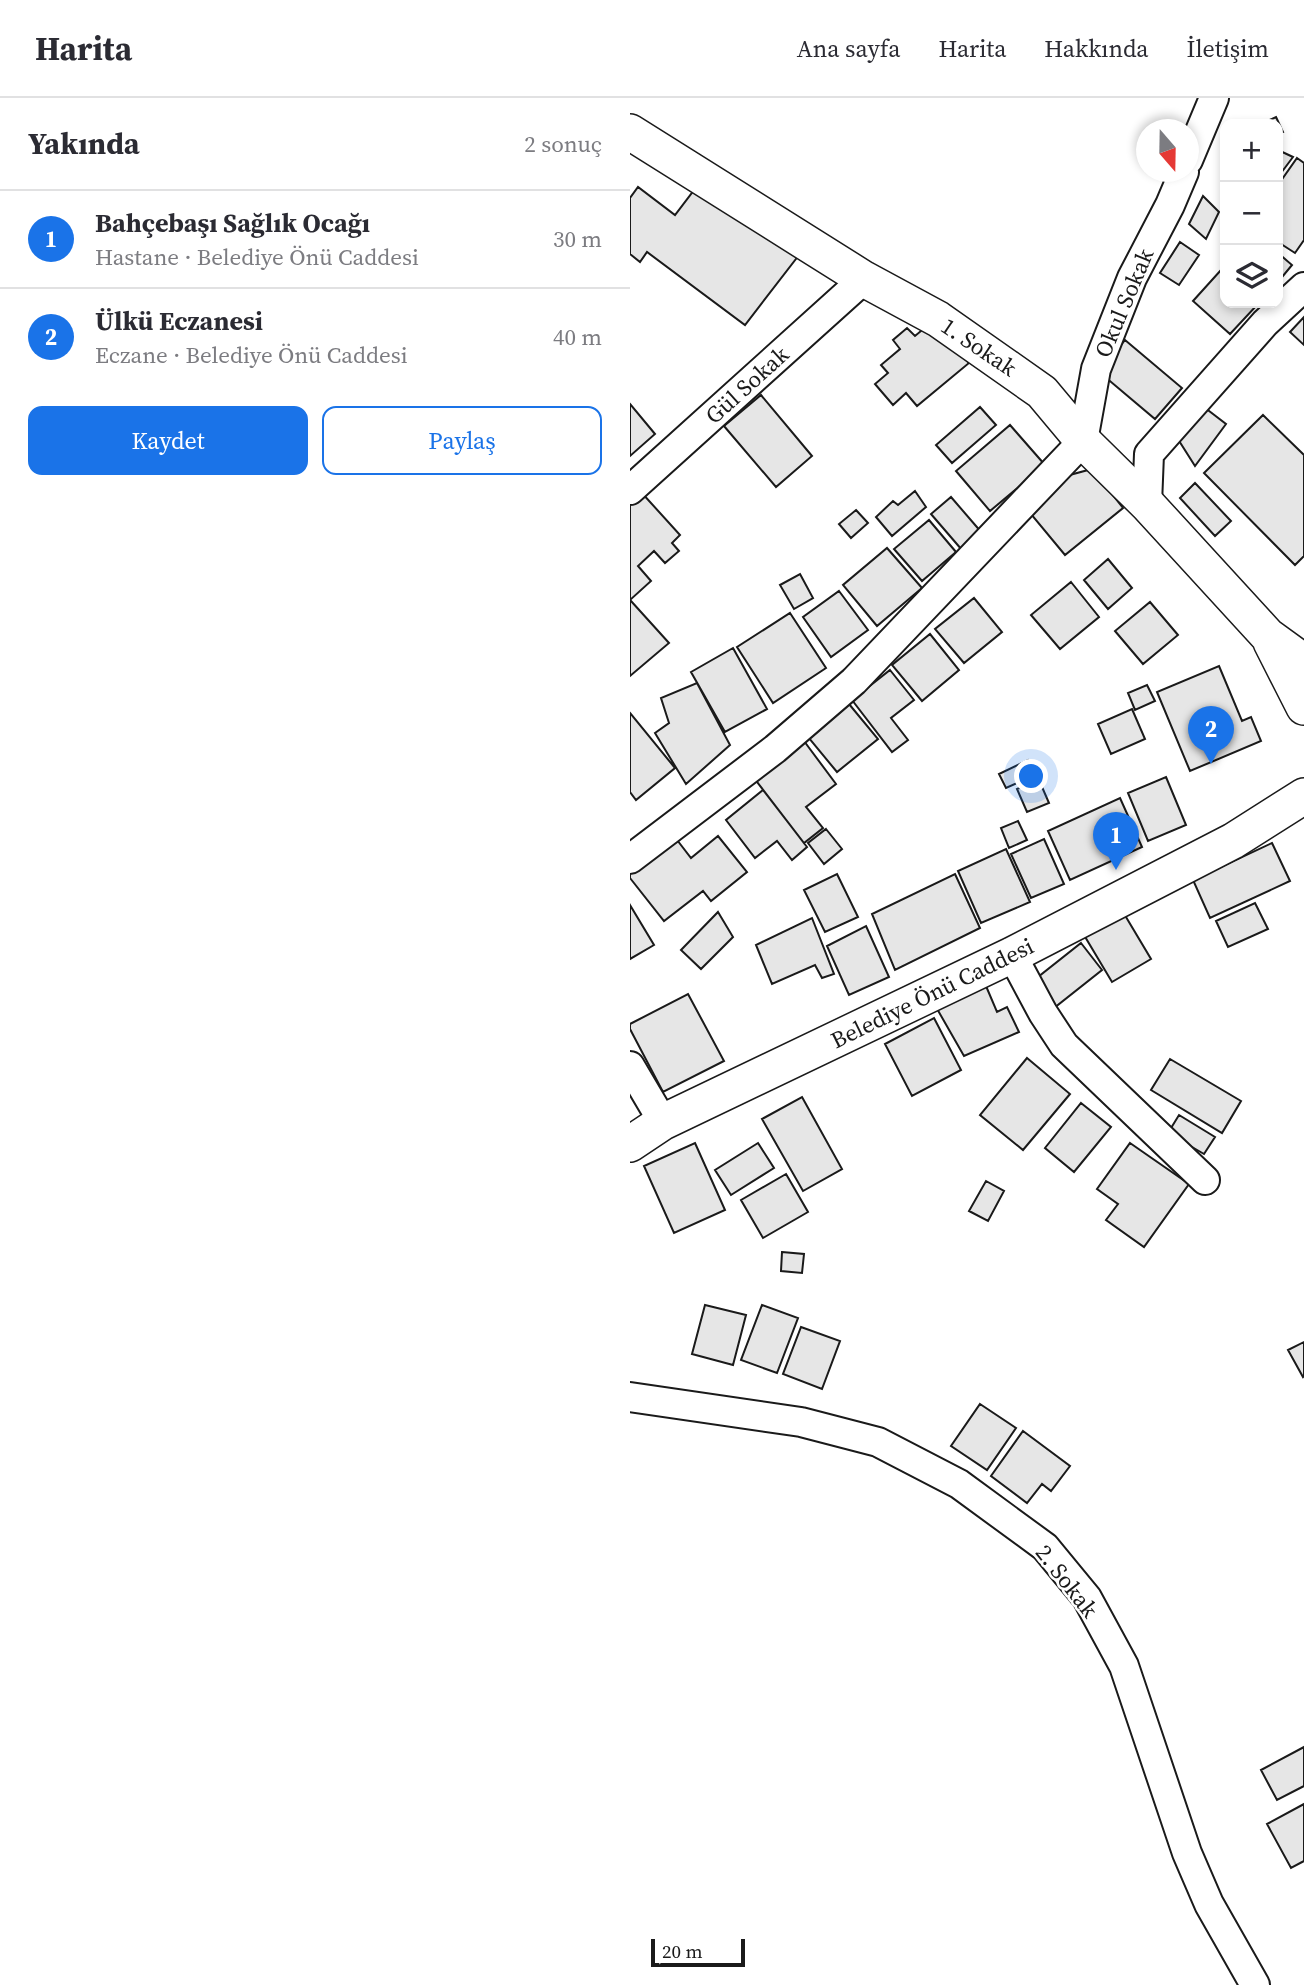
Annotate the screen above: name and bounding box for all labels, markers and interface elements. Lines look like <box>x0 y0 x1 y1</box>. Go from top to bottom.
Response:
text: Harita <box>35 26 132 71</box>
text: Ana sayfa <box>797 32 901 65</box>
text: Harita <box>939 32 1006 65</box>
text: Hakkında <box>1044 32 1149 65</box>
text: İletişim <box>1187 32 1269 65</box>
north arrow <box>1136 119 1199 182</box>
map controls <box>1220 119 1283 308</box>
button: + <box>1220 119 1283 182</box>
text: Yakında <box>28 123 140 164</box>
text: 2 sonuç <box>524 128 602 160</box>
button: − <box>1220 182 1283 245</box>
text: Bahçebaşı Sağlık Ocağı <box>95 205 370 241</box>
text: 1 <box>45 223 57 255</box>
text: 30 m <box>553 223 602 255</box>
text: Hastane · Belediye Önü Caddesi <box>95 241 419 273</box>
street label: Okul Sokak <box>1087 243 1161 362</box>
button: layers <box>1220 245 1283 308</box>
text: Ülkü Eczanesi <box>95 303 263 339</box>
street label: 1. Sokak <box>935 310 1023 384</box>
text: 2 <box>45 321 57 353</box>
text: 40 m <box>553 321 602 353</box>
text: Eczane · Belediye Önü Caddesi <box>95 339 408 371</box>
street label: Gül Sokak <box>698 339 796 431</box>
button: Kaydet <box>28 406 308 475</box>
button: Paylaş <box>322 406 602 475</box>
pin: 2 <box>1188 706 1234 764</box>
your location <box>1014 759 1048 793</box>
pin: 1 <box>1093 812 1139 870</box>
street label: Belediye Önü Caddesi <box>825 930 1039 1056</box>
street label: 2. Sokak <box>1028 1538 1106 1625</box>
scale bar <box>651 1936 746 1968</box>
text: 20 m <box>662 1938 703 1964</box>

